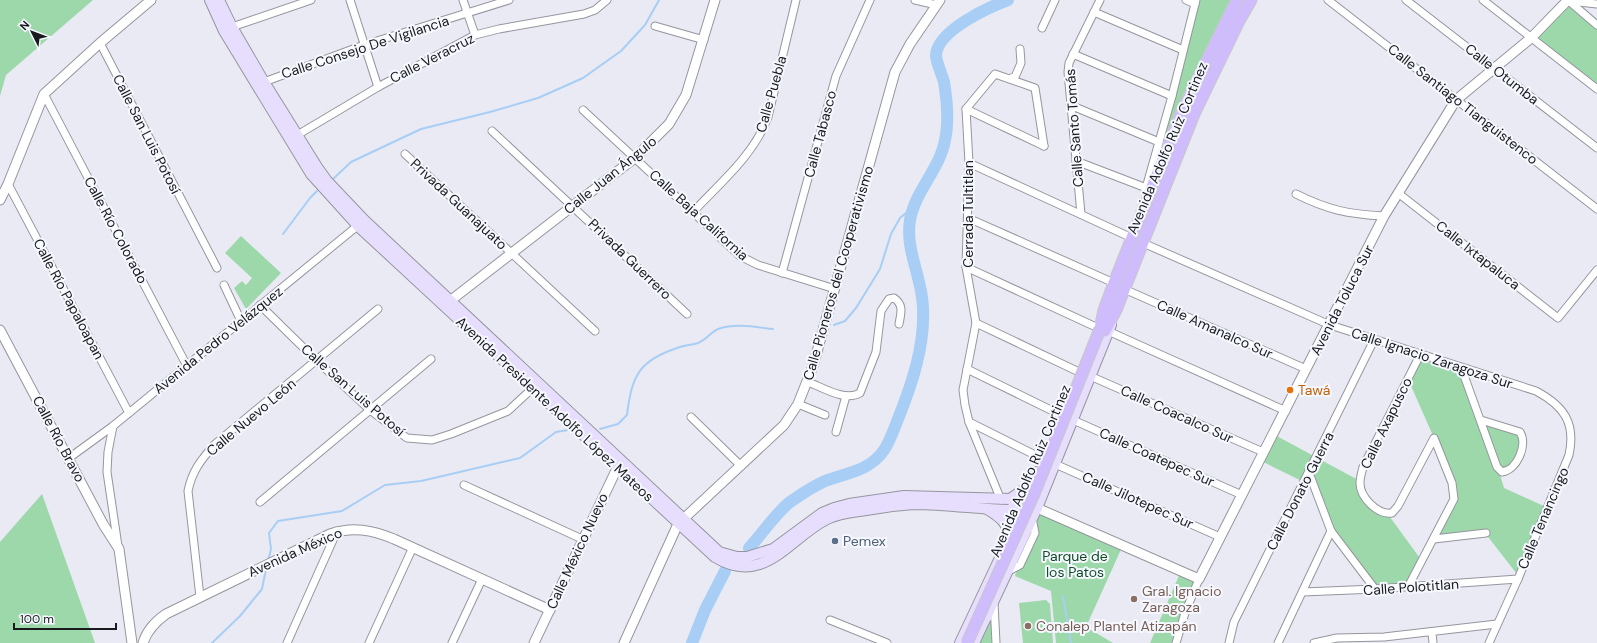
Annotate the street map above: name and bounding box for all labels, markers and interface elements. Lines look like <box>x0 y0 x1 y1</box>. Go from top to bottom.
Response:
street label: Calle Consejo De Vigilancia <box>279 11 451 83</box>
north arrow <box>12 12 52 52</box>
text: N <box>17 18 32 33</box>
street label: Calle Veracruz <box>387 29 477 87</box>
street label: Calle Santiago Tianguistenco <box>1384 40 1542 168</box>
street label: Calle Otumba <box>1461 40 1543 108</box>
street label: Calle Puebla <box>751 53 791 135</box>
street label: Avenida Adolfo Ruiz Cortinez <box>1123 59 1211 237</box>
street label: Calle Santo Tomás <box>1061 68 1087 188</box>
street label: Calle San Luis Potosí <box>109 71 185 198</box>
street label: Calle Tabasco <box>800 88 840 180</box>
street label: Calle Juan Ángulo <box>560 132 660 218</box>
street label: Privada Guanajuato <box>407 155 511 253</box>
street label: Cerrada Tultitlan <box>959 160 977 268</box>
street label: Calle Pioneros del Cooperativismo <box>799 164 877 382</box>
street label: Calle Baja California <box>646 166 752 264</box>
street label: Calle Río Colorado <box>80 173 152 287</box>
street label: Privada Guerrero <box>584 215 676 303</box>
street label: Calle Ixtapaluca <box>1432 216 1524 294</box>
street label: Calle Río Papaloapan <box>30 235 108 363</box>
street label: Avenida Toluca Sur <box>1306 242 1378 358</box>
street label: Avenida Pedro Velázquez <box>150 282 286 398</box>
street label: Calle Amanalco Sur <box>1154 295 1276 363</box>
street label: Avenida Presidente Adolfo López Mateos <box>452 312 658 506</box>
street label: Calle Ignacio Zaragoza Sur <box>1349 323 1515 393</box>
street label: Calle San Luis Potosí <box>297 340 409 441</box>
street label: Calle Nuevo León <box>203 374 299 460</box>
street label: Calle Axapusco <box>1356 374 1416 472</box>
street label: Calle Coacalco Sur <box>1118 381 1236 447</box>
place label: Tawá <box>1298 381 1330 399</box>
street label: Avenida Adolfo Ruiz Cortinez <box>986 382 1074 560</box>
marker: Tawá <box>1285 385 1295 395</box>
street label: Calle Río Bravo <box>29 393 89 485</box>
street label: Calle Coatepec Sur <box>1097 423 1217 491</box>
street label: Calle Donato Guerra <box>1262 429 1338 553</box>
street label: Calle Tenancingo <box>1513 464 1573 572</box>
street label: Calle Jilotepec Sur <box>1079 467 1197 533</box>
street label: Calle México Nuevo <box>542 490 612 612</box>
street label: Avenida México <box>245 523 345 581</box>
place label: Pemex <box>843 532 886 550</box>
marker: Pemex <box>830 536 840 546</box>
park label: Parque de los Patos <box>1042 547 1108 581</box>
street label: Calle Polotitlan <box>1363 575 1459 599</box>
place label: Gral. Ignacio Zaragoza <box>1142 582 1221 616</box>
marker: Gral. Ignacio Zaragoza <box>1129 594 1139 604</box>
scale bar <box>14 605 116 631</box>
text: 100 m <box>20 611 54 627</box>
place label: Conalep Plantel Atizapán <box>1036 617 1197 635</box>
marker: Conalep Plantel Atizapán <box>1023 621 1033 631</box>

